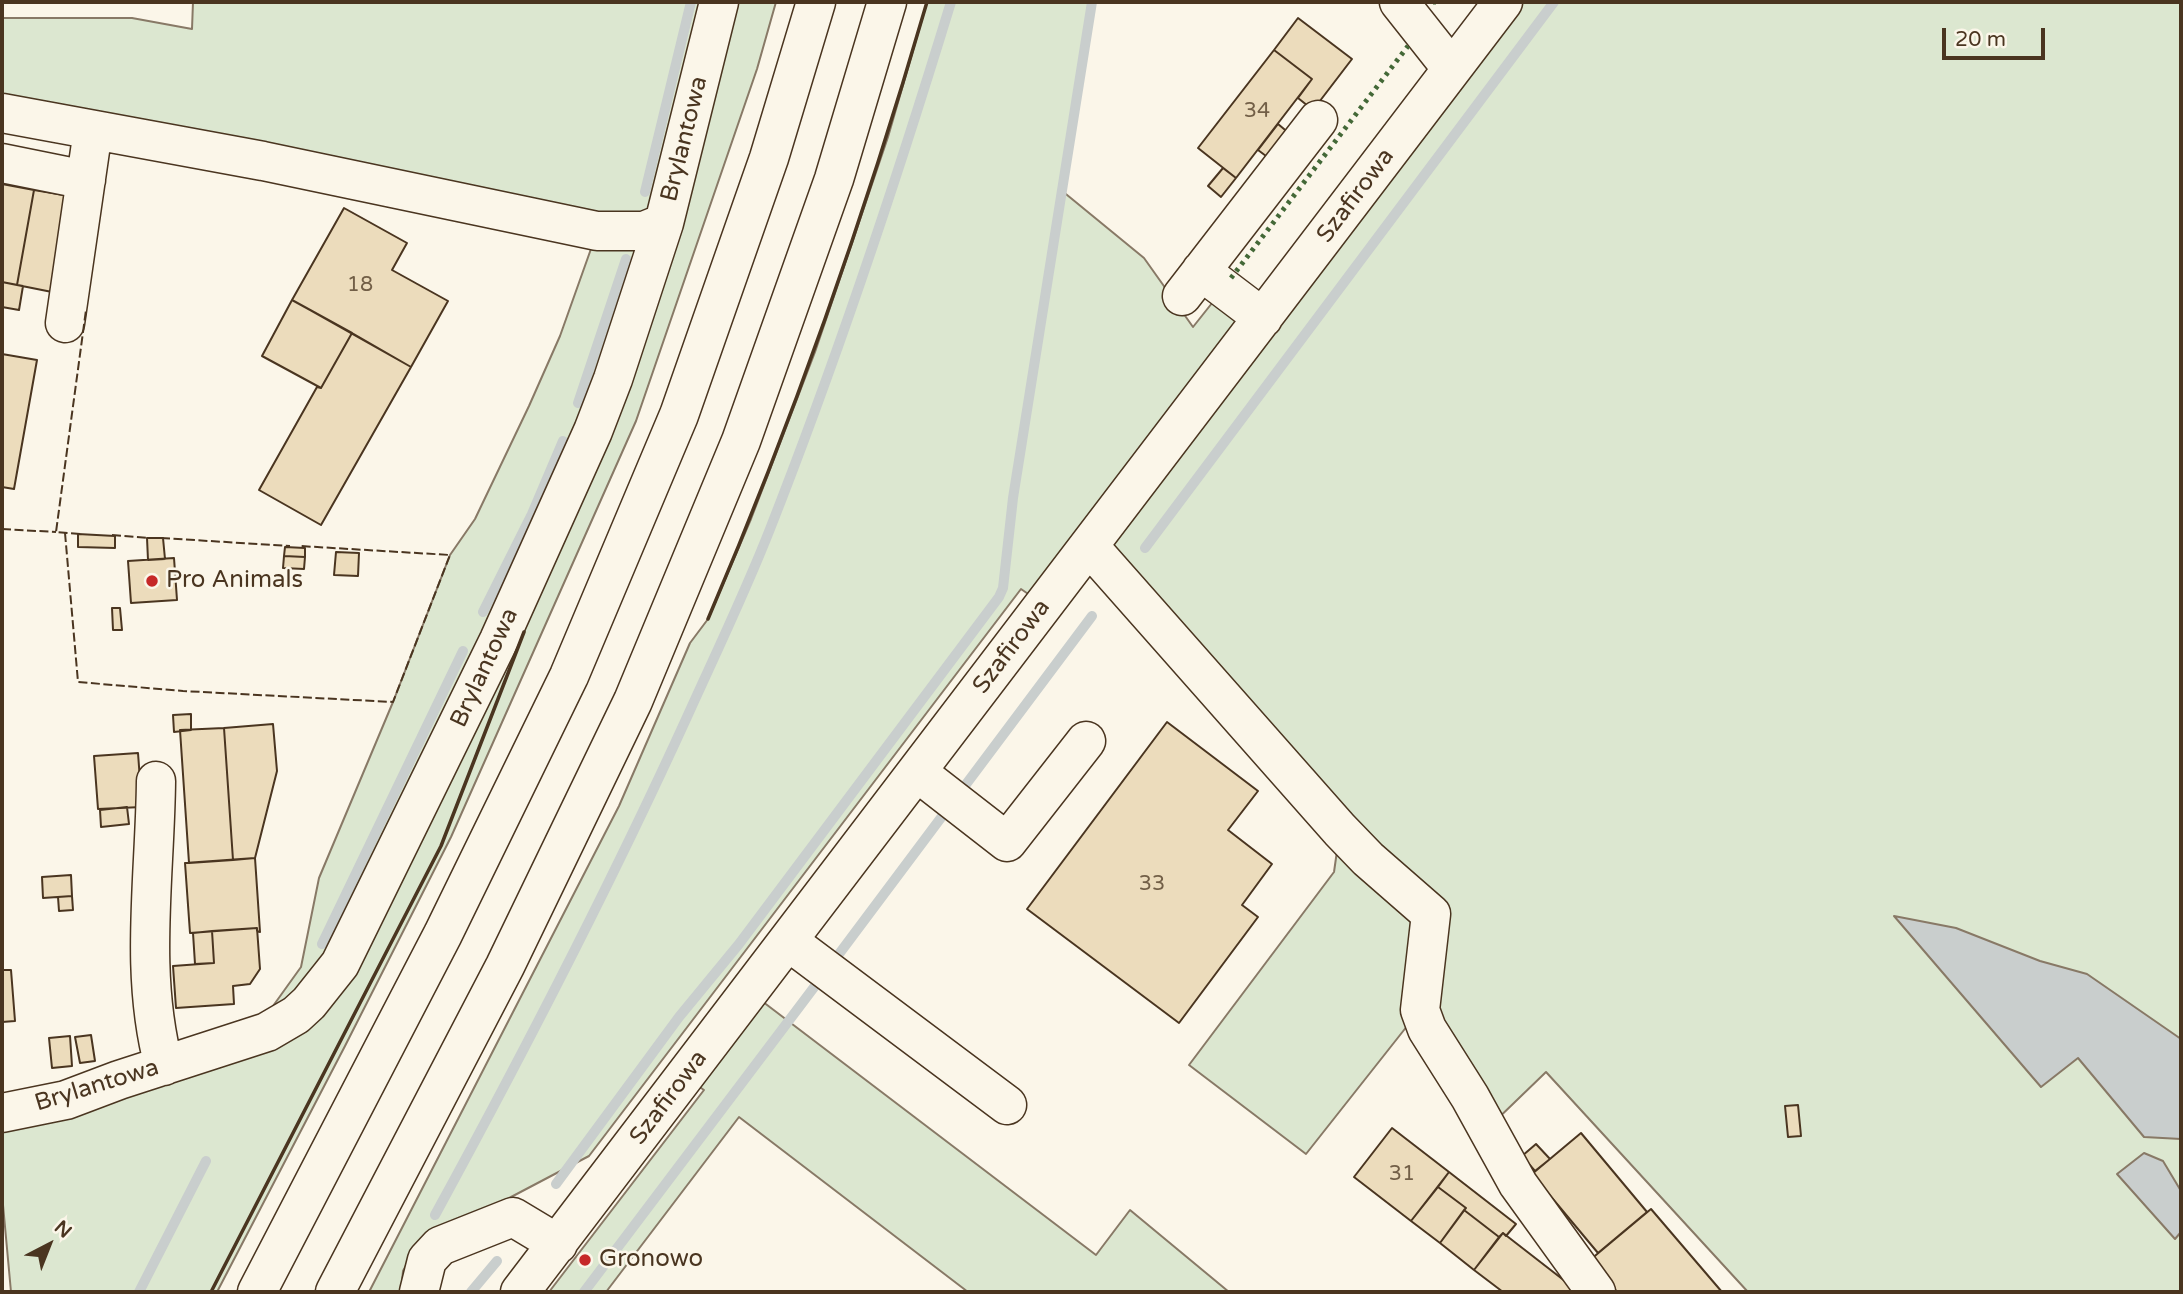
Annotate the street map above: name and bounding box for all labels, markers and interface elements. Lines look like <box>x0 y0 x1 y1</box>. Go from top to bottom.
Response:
scale bar <box>1945 14 2048 58</box>
text: 20 m <box>1955 27 2006 52</box>
street label: Brylantowa <box>656 73 714 205</box>
house number: 34 <box>1244 98 1270 124</box>
street label: Szafirowa <box>1311 143 1401 249</box>
house number: 18 <box>347 272 373 298</box>
place label: Pro Animals <box>166 567 303 595</box>
marker: Pro Animals <box>144 573 160 589</box>
street label: Szafirowa <box>967 594 1057 700</box>
street label: Brylantowa <box>445 604 525 732</box>
house number: 33 <box>1139 871 1165 897</box>
street label: Szafirowa <box>624 1045 714 1151</box>
street label: Brylantowa <box>32 1054 162 1118</box>
house number: 31 <box>1389 1161 1415 1187</box>
north arrow <box>14 1210 84 1280</box>
text: N <box>50 1216 76 1243</box>
place label: Gronowo <box>599 1246 703 1274</box>
marker: Gronowo <box>577 1252 593 1268</box>

